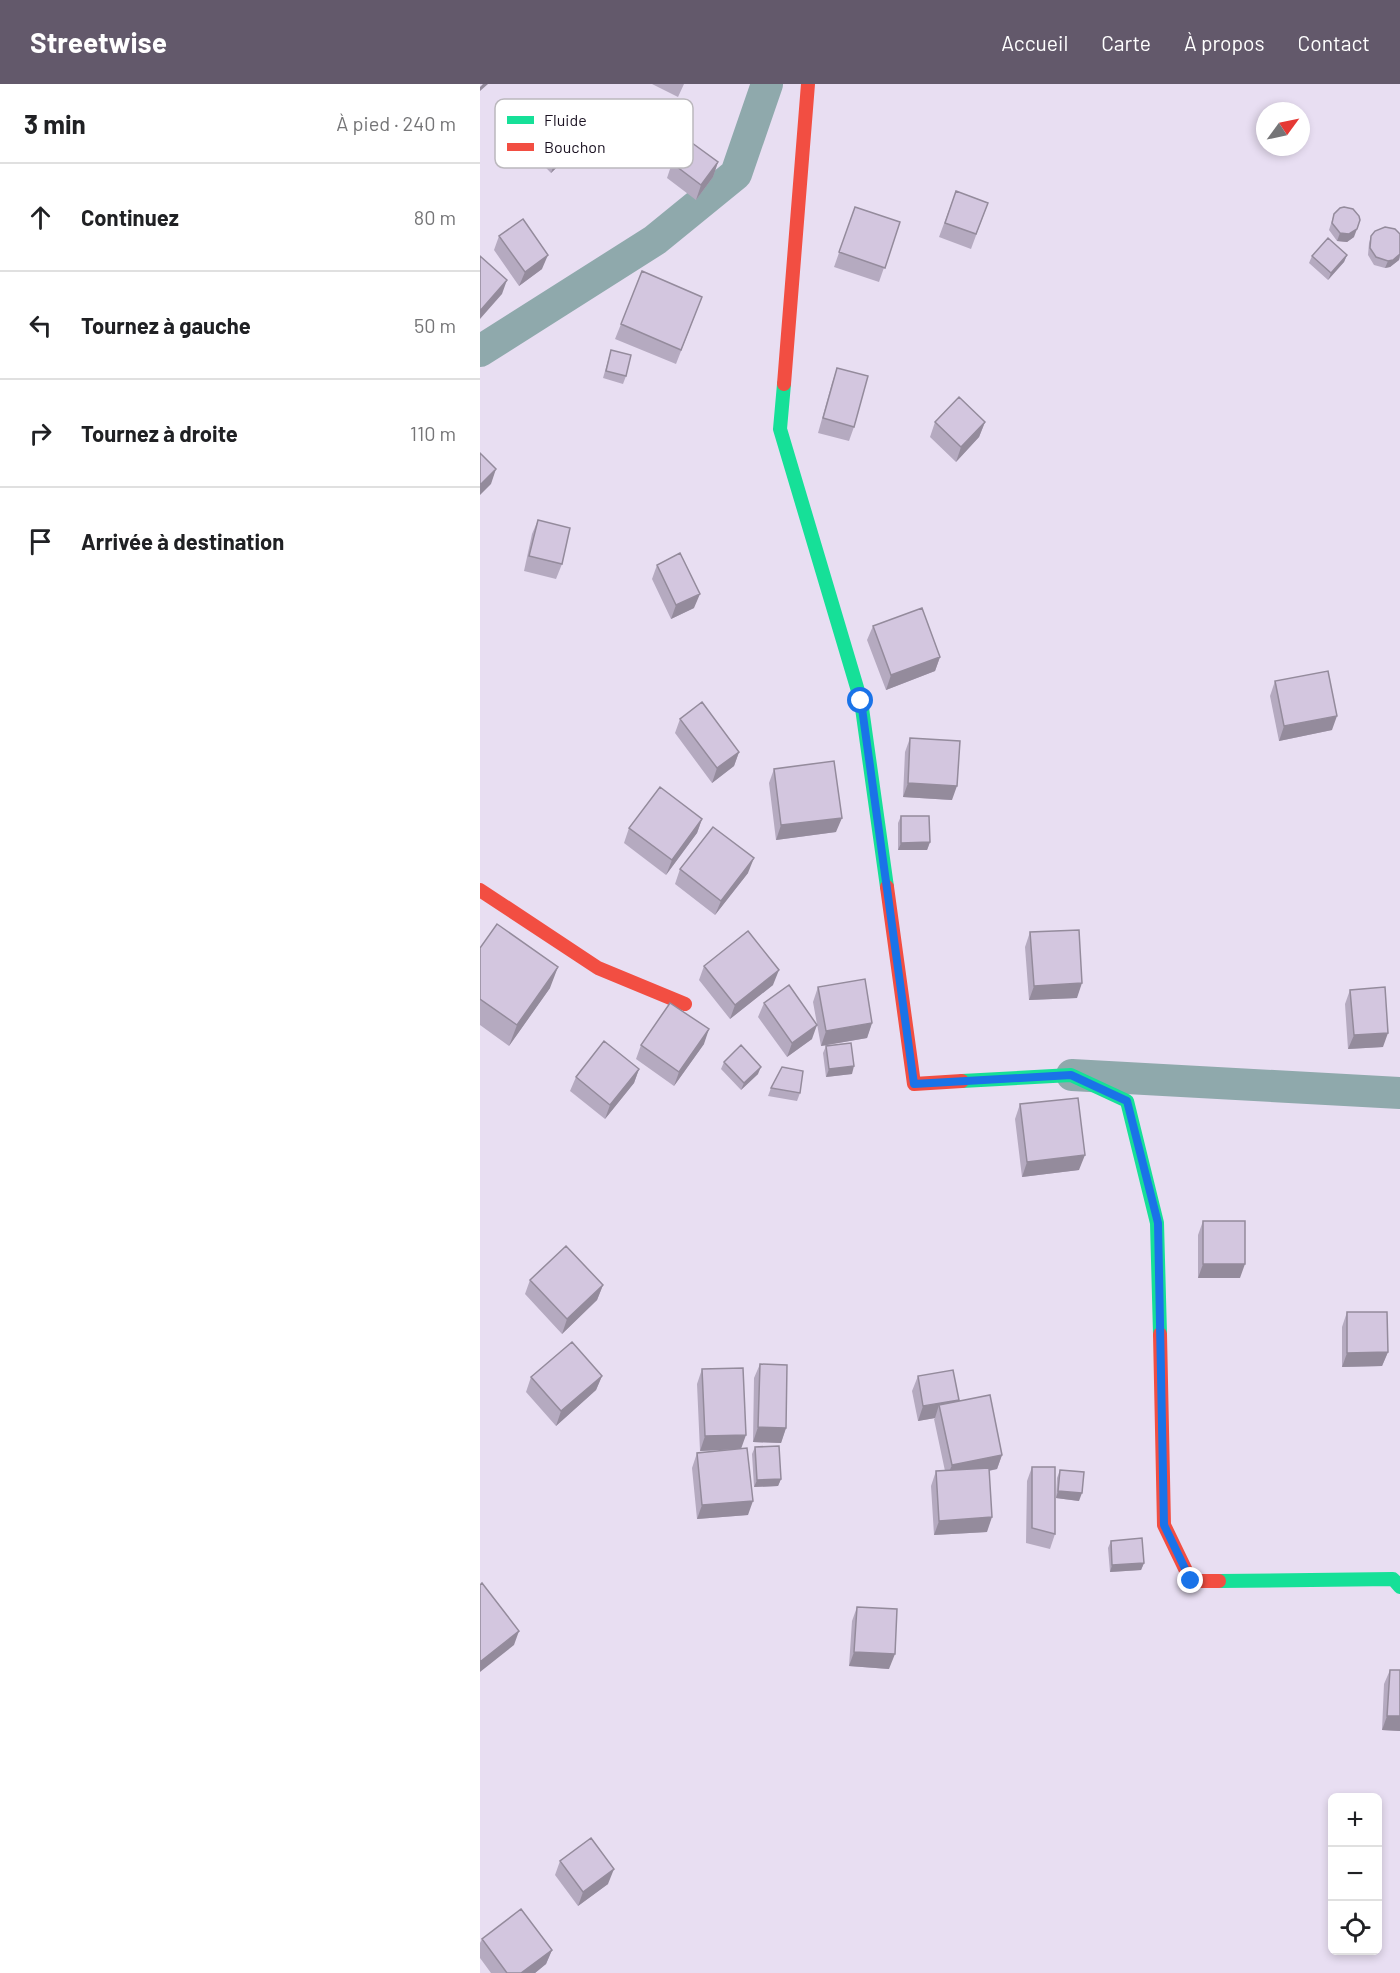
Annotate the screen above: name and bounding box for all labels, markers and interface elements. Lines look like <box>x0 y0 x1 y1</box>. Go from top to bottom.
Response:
text: Streetwise <box>30 25 167 59</box>
text: Accueil <box>1001 30 1068 55</box>
text: Carte <box>1101 30 1151 55</box>
text: À propos <box>1184 30 1265 55</box>
text: Contact <box>1298 30 1370 55</box>
legend <box>495 99 693 168</box>
north arrow <box>1256 102 1310 156</box>
text: 3 min <box>24 108 86 139</box>
text: Fluide <box>544 110 587 129</box>
text: À pied · 240 m <box>336 111 456 135</box>
text: Bouchon <box>544 137 606 156</box>
icon: ahead <box>24 201 57 234</box>
text: Continuez <box>81 204 179 230</box>
text: 80 m <box>414 205 456 229</box>
icon: left <box>24 309 57 342</box>
text: Tournez à gauche <box>81 312 251 338</box>
text: 50 m <box>414 313 456 337</box>
icon: right <box>24 417 57 450</box>
text: Tournez à droite <box>81 420 238 446</box>
text: 110 m <box>410 421 456 445</box>
icon: arrive <box>24 525 57 558</box>
text: Arrivée à destination <box>81 528 284 554</box>
route start <box>847 687 873 713</box>
route end <box>1177 1567 1203 1593</box>
map controls <box>1328 1793 1382 1955</box>
button: + <box>1328 1793 1382 1847</box>
button: − <box>1328 1847 1382 1901</box>
button: locate <box>1328 1901 1382 1955</box>

